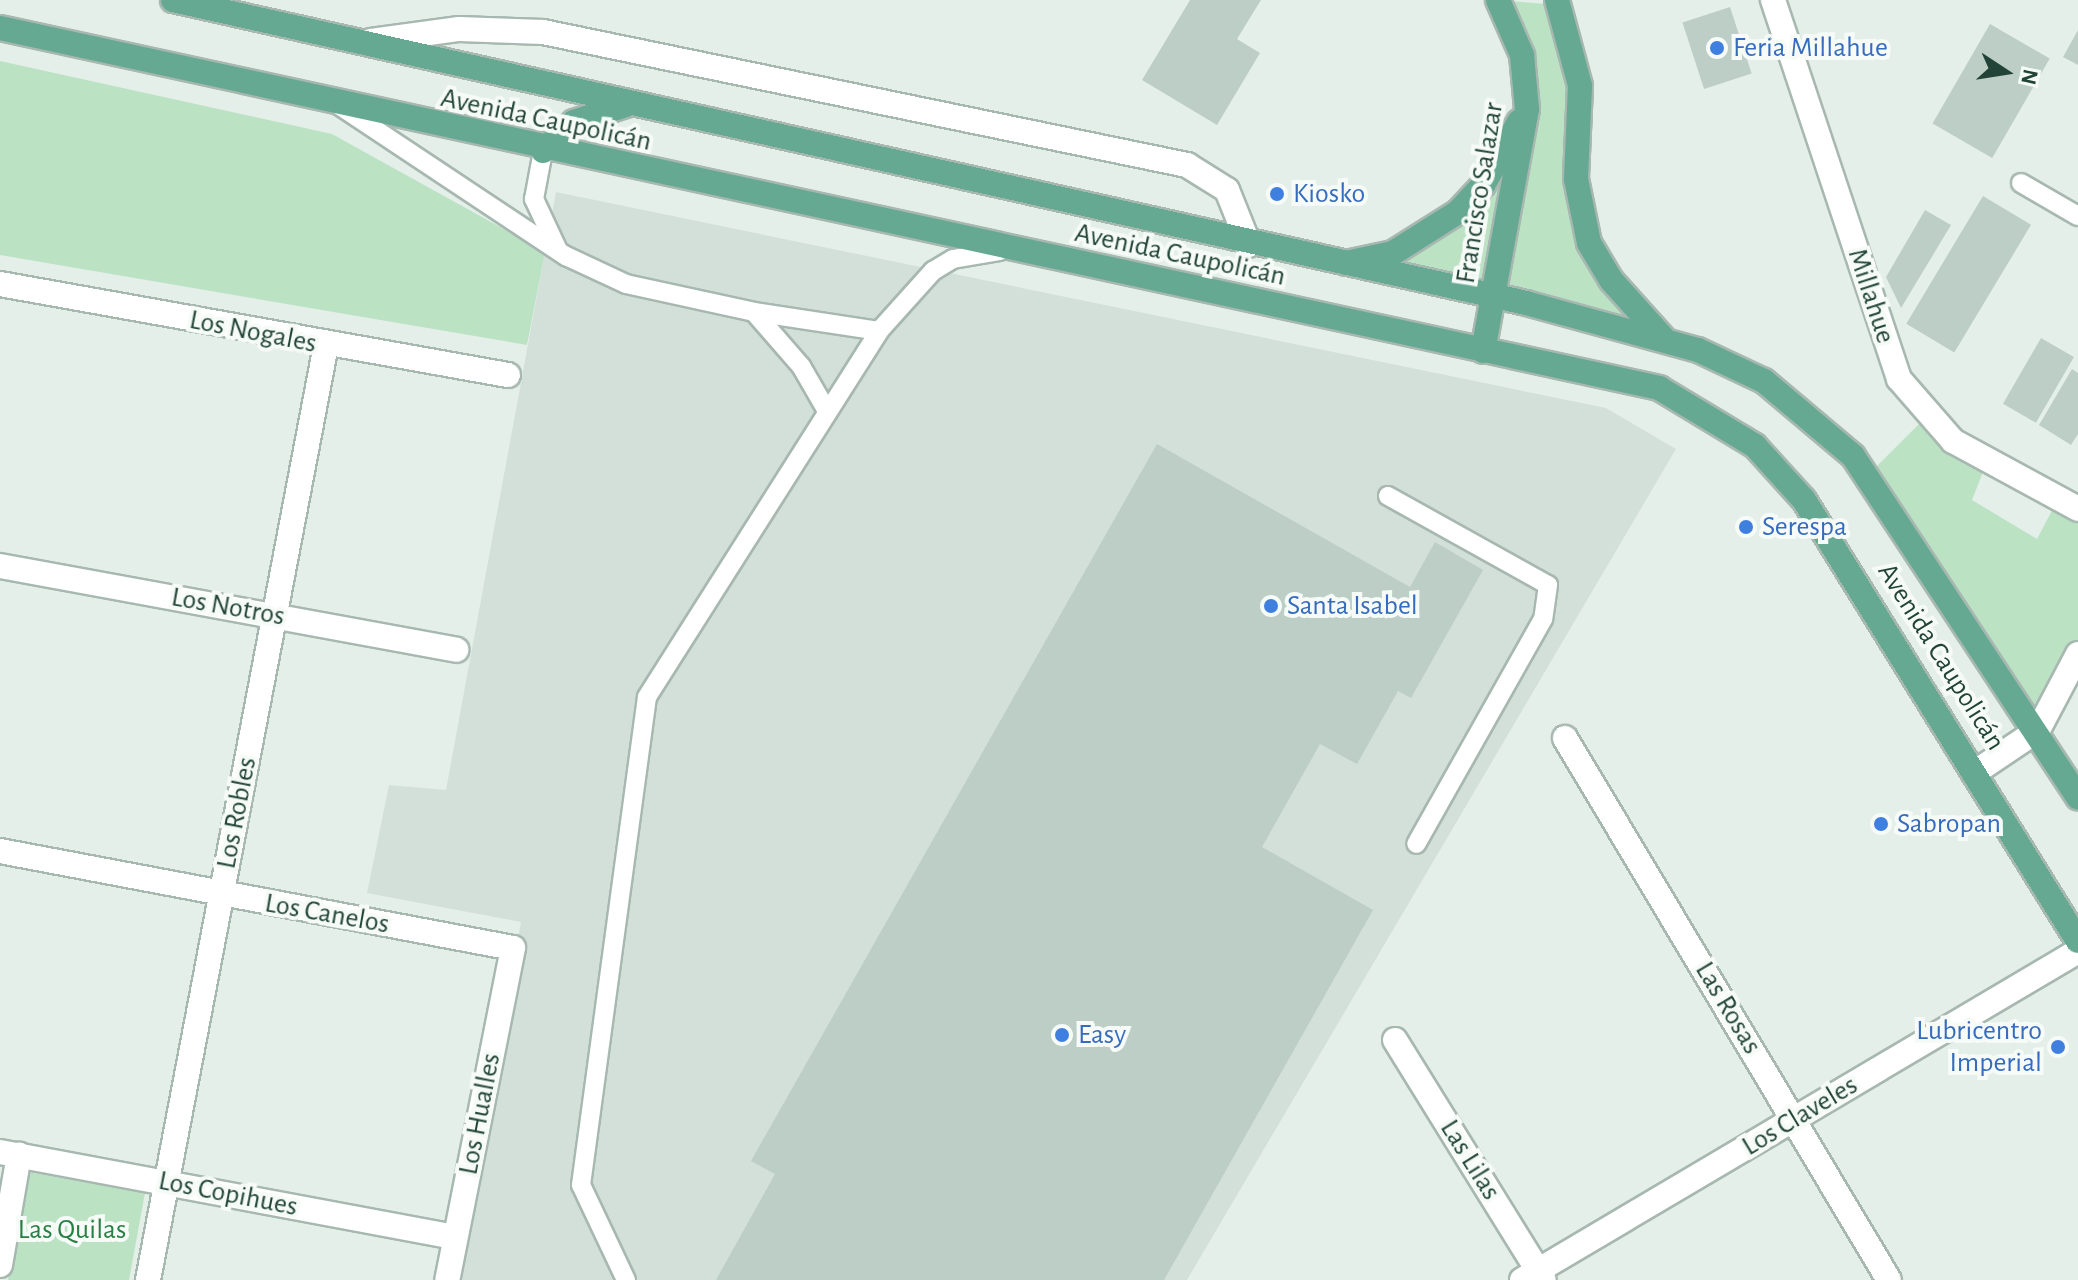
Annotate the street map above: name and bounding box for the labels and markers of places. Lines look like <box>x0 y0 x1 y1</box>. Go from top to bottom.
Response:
place label: Feria Millahue <box>1733 31 1888 65</box>
marker: Feria Millahue <box>1708 39 1726 57</box>
place label: Kiosko <box>1293 177 1365 211</box>
marker: Kiosko <box>1268 185 1286 203</box>
place label: Serespa <box>1762 510 1847 544</box>
marker: Serespa <box>1737 518 1755 536</box>
place label: Santa Isabel <box>1287 589 1418 623</box>
marker: Santa Isabel <box>1262 597 1280 615</box>
place label: Sabropan <box>1897 807 2001 841</box>
marker: Sabropan <box>1872 815 1890 833</box>
place label: Lubricentro Imperial <box>1916 1014 2042 1080</box>
place label: Easy <box>1078 1018 1126 1052</box>
marker: Easy <box>1053 1026 1071 1044</box>
marker: Lubricentro Imperial <box>2049 1038 2067 1056</box>

